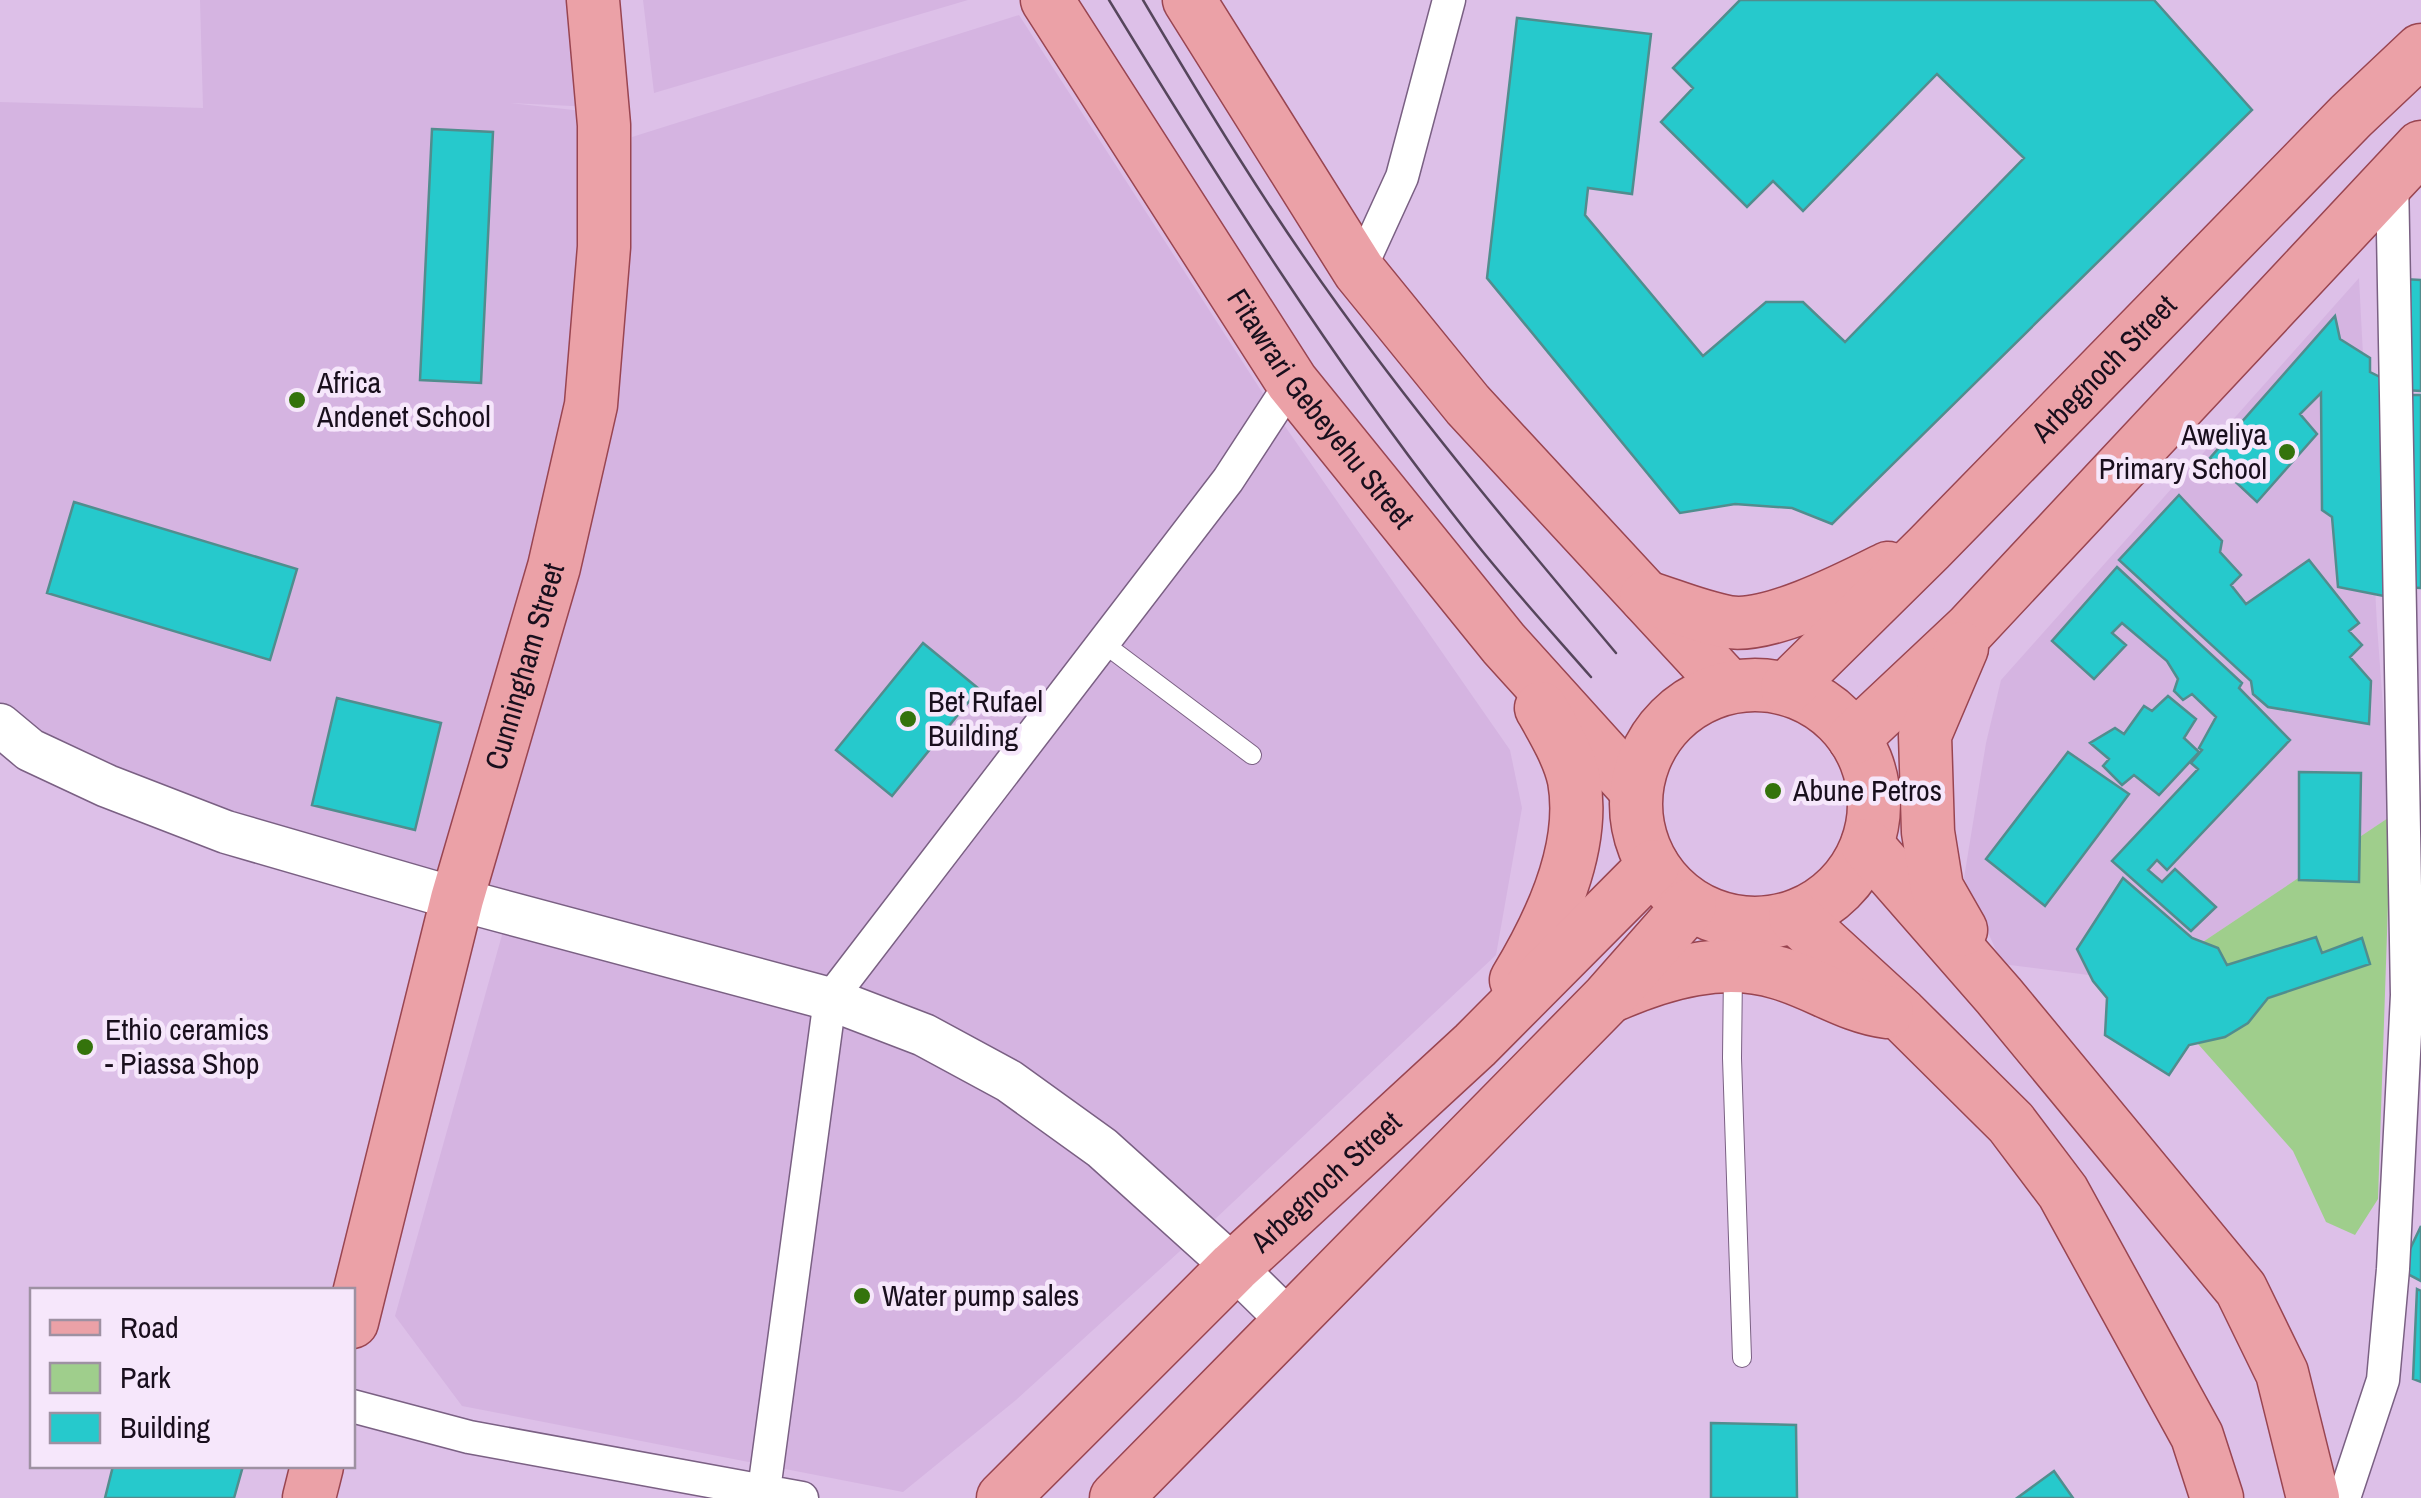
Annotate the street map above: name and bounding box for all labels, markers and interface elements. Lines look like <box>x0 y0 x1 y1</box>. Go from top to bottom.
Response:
street label: Fitawrari Gebeyehu Street <box>1218 281 1424 537</box>
street label: Arbegnoch Street <box>2021 285 2185 451</box>
place label: Africa Andenet School <box>316 362 491 436</box>
marker: Africa Andenet School <box>286 389 308 411</box>
place label: Aweliya Primary School <box>2099 414 2267 488</box>
marker: Aweliya Primary School <box>2276 441 2298 463</box>
street label: Cunningham Street <box>475 558 573 774</box>
place label: Bet Rufael Building <box>928 681 1043 755</box>
marker: Bet Rufael Building <box>897 708 919 730</box>
place label: Abune Petros <box>1792 770 1942 810</box>
marker: Abune Petros <box>1762 780 1784 802</box>
place label: Ethio ceramics - Piassa Shop <box>105 1009 269 1083</box>
marker: Ethio ceramics - Piassa Shop <box>74 1036 96 1058</box>
street label: Arbegnoch Street <box>1241 1102 1410 1262</box>
place label: Water pump sales <box>882 1275 1079 1315</box>
marker: Water pump sales <box>851 1285 873 1307</box>
legend <box>30 1288 355 1468</box>
text: Road <box>120 1307 179 1347</box>
text: Park <box>120 1357 171 1397</box>
text: Building <box>120 1407 211 1447</box>

